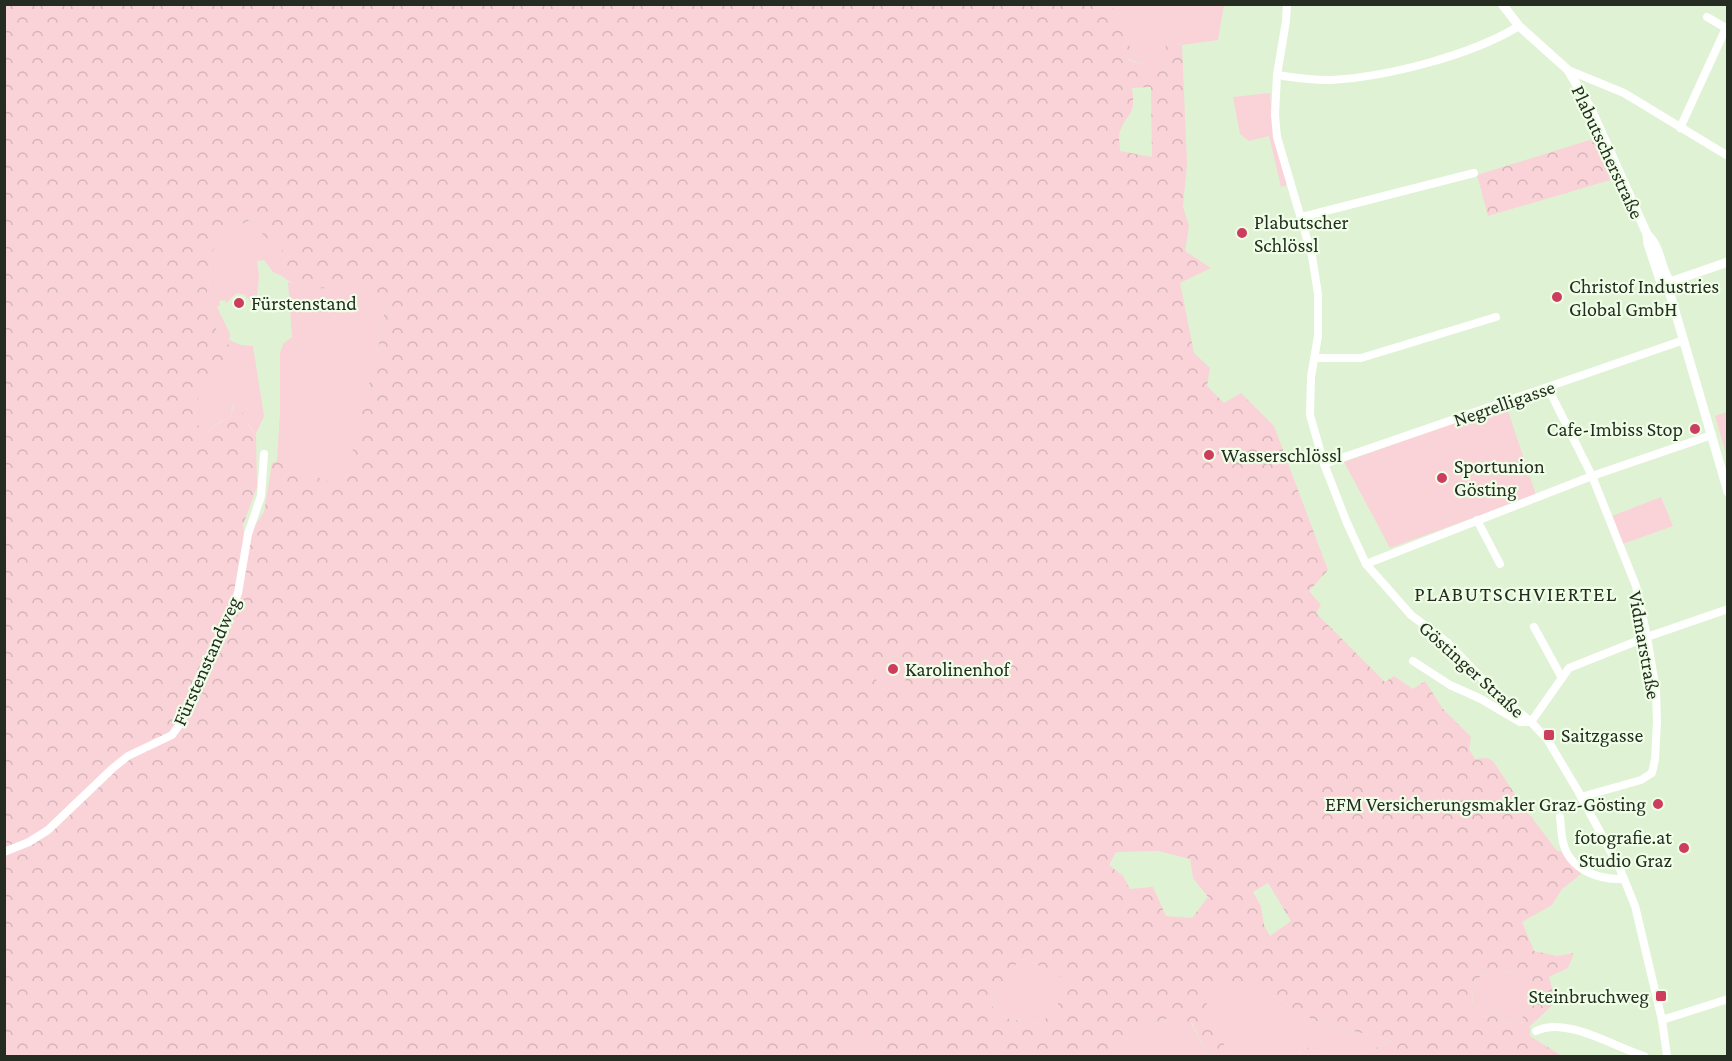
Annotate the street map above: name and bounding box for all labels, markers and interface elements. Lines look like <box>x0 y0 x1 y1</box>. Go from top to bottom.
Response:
street label: Plabutscherstraße <box>1567 82 1649 222</box>
place label: Plabutscher Schlössl <box>1254 211 1349 256</box>
marker: Plabutscher Schlössl <box>1235 226 1249 240</box>
place label: Christof Industries Global GmbH <box>1569 275 1719 320</box>
marker: Christof Industries Global GmbH <box>1550 290 1564 304</box>
place label: Fürstenstand <box>251 292 357 314</box>
marker: Fürstenstand <box>232 296 246 310</box>
street label: Negrelligasse <box>1450 375 1558 432</box>
place label: Cafe-Imbiss Stop <box>1547 418 1683 441</box>
marker: Cafe-Imbiss Stop <box>1688 422 1702 436</box>
place label: Wasserschlössl <box>1221 444 1342 466</box>
marker: Wasserschlössl <box>1202 448 1216 462</box>
place label: Sportunion Gösting <box>1454 455 1545 501</box>
marker: Sportunion Gösting <box>1435 471 1449 485</box>
district label: PLABUTSCHVIERTEL <box>1414 582 1618 606</box>
street label: Vidmarstraße <box>1625 589 1665 701</box>
street label: Fürstenstandweg <box>168 593 245 729</box>
street label: Göstinger Straße <box>1414 616 1529 723</box>
place label: Karolinenhof <box>905 658 1011 680</box>
marker: Karolinenhof <box>886 662 900 676</box>
place label: Saitzgasse <box>1561 724 1643 747</box>
marker: Saitzgasse <box>1542 728 1556 742</box>
place label: EFM Versicherungsmakler Graz-Gösting <box>1325 793 1646 816</box>
marker: EFM Versicherungsmakler Graz-Gösting <box>1651 797 1665 811</box>
place label: fotografie.at Studio Graz <box>1574 826 1672 871</box>
marker: fotografie.at Studio Graz <box>1677 841 1691 855</box>
place label: Steinbruchweg <box>1529 985 1649 1008</box>
marker: Steinbruchweg <box>1654 989 1668 1003</box>

